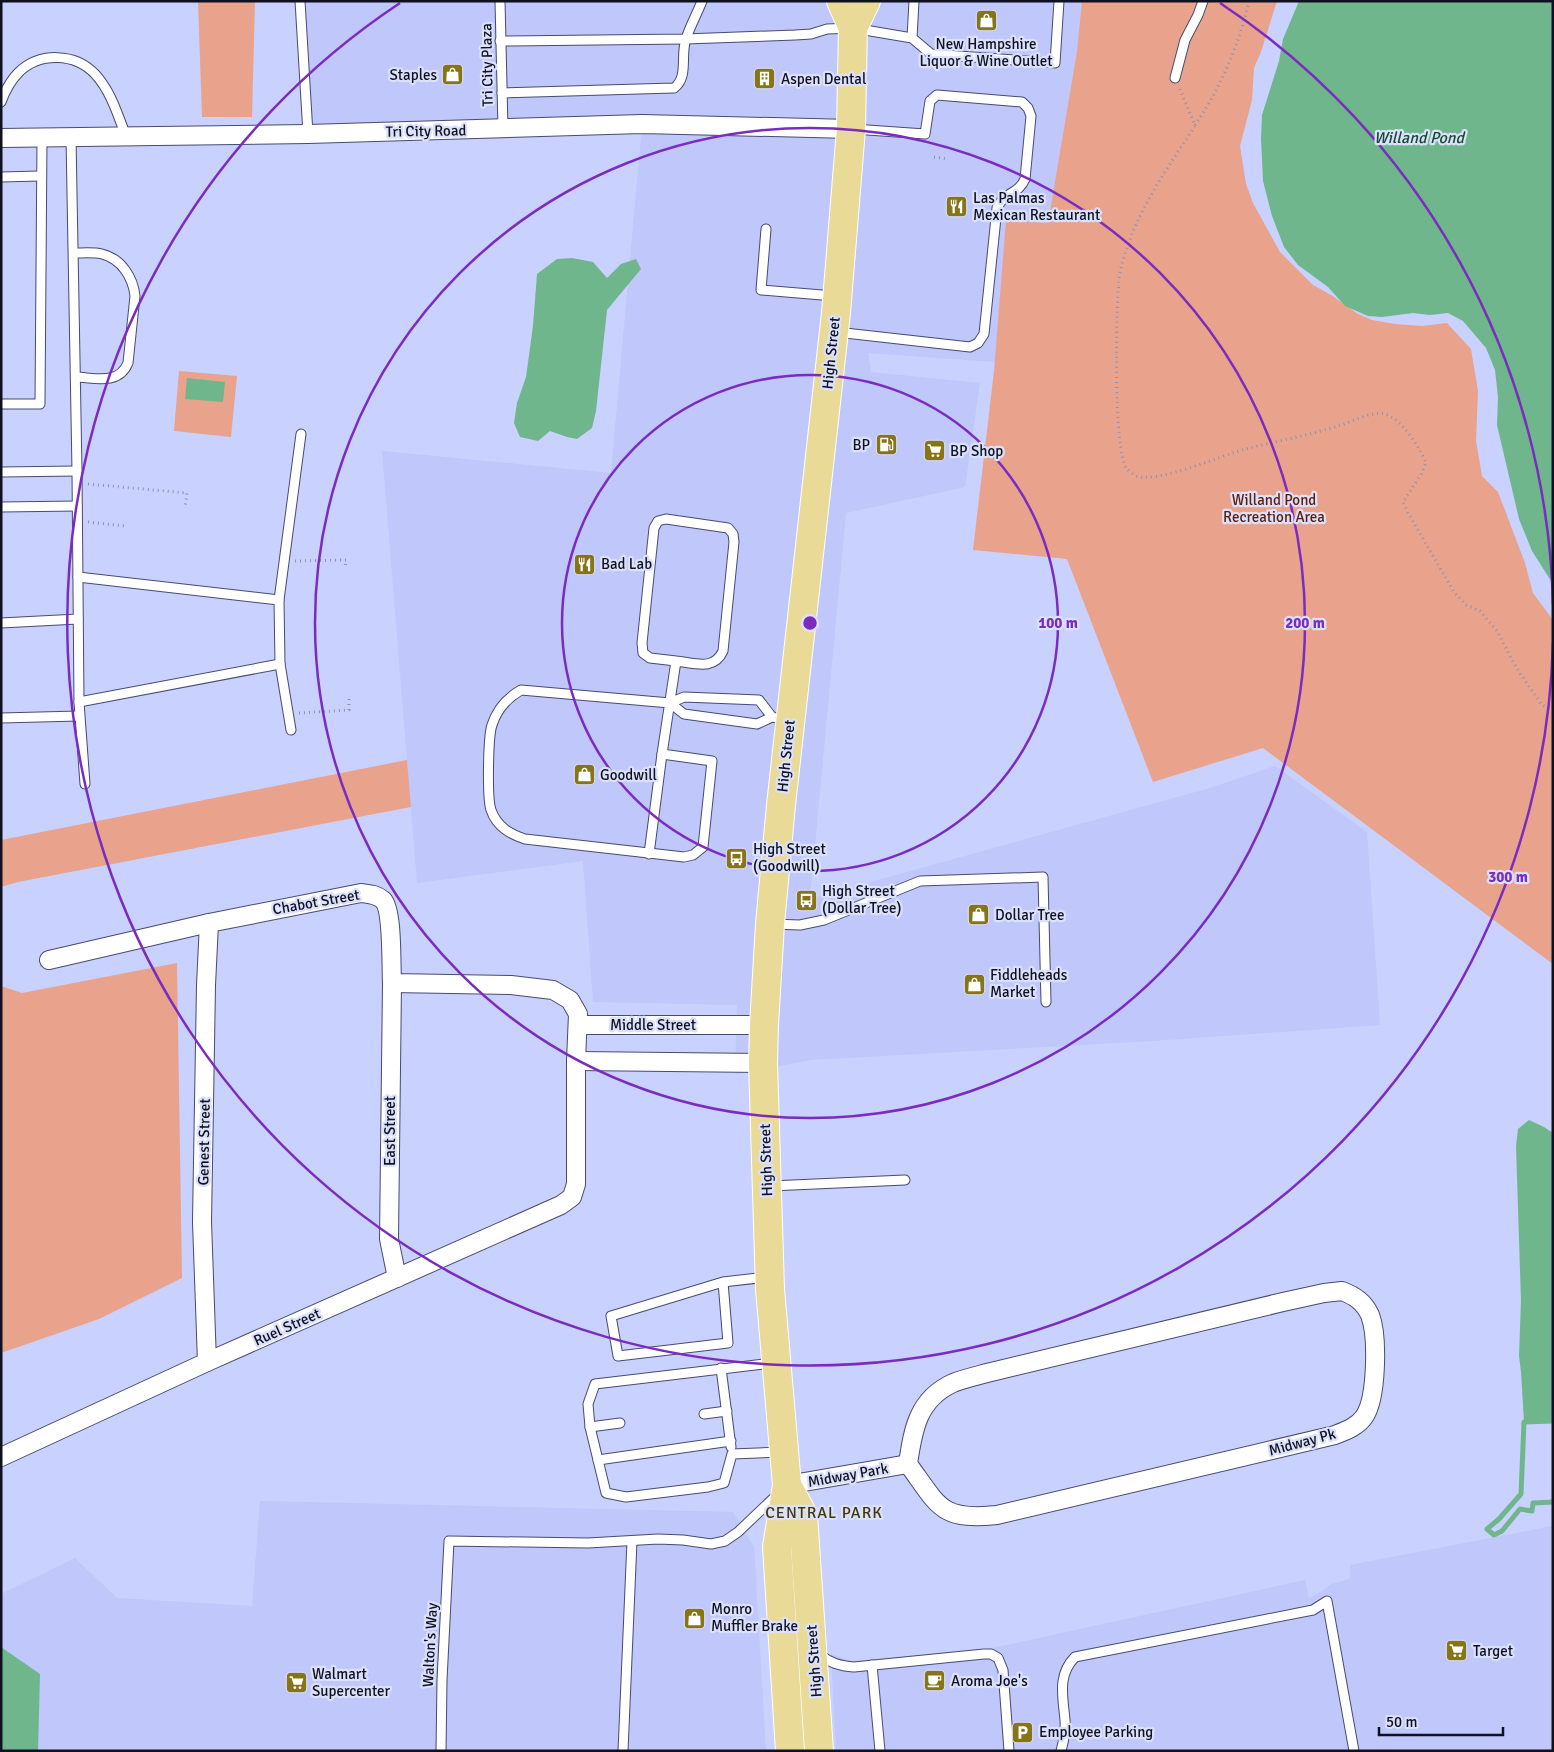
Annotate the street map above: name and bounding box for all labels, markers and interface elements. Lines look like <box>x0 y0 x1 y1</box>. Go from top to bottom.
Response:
shop icon: New Hampshire Liquor & Wine Outlet <box>974 9 998 33</box>
street label: Tri City Plaza <box>477 23 497 107</box>
place label: New Hampshire Liquor & Wine Outlet <box>919 35 1053 70</box>
shop icon: Staples <box>441 63 465 87</box>
place label: Staples <box>390 66 437 84</box>
building icon: Aspen Dental <box>753 67 777 91</box>
place label: Aspen Dental <box>781 70 866 88</box>
street label: Tri City Road <box>386 121 466 141</box>
water label: Willand Pond <box>1374 128 1467 148</box>
place label: Las Palmas Mexican Restaurant <box>973 189 1100 224</box>
restaurant icon: Las Palmas Mexican Restaurant <box>945 195 969 219</box>
street label: High Street <box>818 316 844 390</box>
fuel station icon: BP <box>874 433 898 457</box>
place label: BP <box>852 436 870 454</box>
supermarket icon: BP Shop <box>922 439 946 463</box>
place label: BP Shop <box>950 442 1003 460</box>
park label: Willand Pond Recreation Area <box>1223 491 1325 526</box>
restaurant icon: Bad Lab <box>573 552 597 576</box>
place label: Bad Lab <box>601 555 652 573</box>
centre of rings <box>801 614 819 632</box>
text: 100 m <box>1038 614 1078 632</box>
text: 200 m <box>1285 614 1325 632</box>
street label: High Street <box>773 719 799 793</box>
shop icon: Goodwill <box>572 763 596 787</box>
place label: Goodwill <box>600 766 657 784</box>
place label: High Street (Goodwill) <box>753 840 826 875</box>
bus stop icon: High Street (Goodwill) <box>725 846 749 870</box>
text: 300 m <box>1488 868 1528 886</box>
place label: High Street (Dollar Tree) <box>822 882 901 917</box>
street label: Chabot Street <box>271 885 361 919</box>
bus stop icon: High Street (Dollar Tree) <box>794 888 818 912</box>
shop icon: Dollar Tree <box>967 903 991 927</box>
place label: Dollar Tree <box>995 906 1065 924</box>
place label: Fiddleheads Market <box>990 966 1068 1001</box>
shop icon: Fiddleheads Market <box>962 972 986 996</box>
street label: Middle Street <box>610 1016 696 1034</box>
street label: East Street <box>381 1096 399 1166</box>
street label: Genest Street <box>194 1098 214 1186</box>
street label: High Street <box>756 1123 776 1197</box>
street label: Ruel Street <box>251 1304 323 1350</box>
street label: Midway Pk <box>1267 1424 1338 1460</box>
street label: Midway Park <box>806 1459 890 1491</box>
district label: CENTRAL PARK <box>765 1503 883 1523</box>
place label: Monro Muffler Brake <box>711 1600 798 1635</box>
street label: Walton's Way <box>419 1602 441 1688</box>
shop icon: Monro Muffler Brake <box>683 1606 707 1630</box>
street label: High Street <box>802 1624 826 1698</box>
supermarket icon: Target <box>1445 1639 1469 1663</box>
place label: Target <box>1473 1642 1513 1660</box>
place label: Walmart Supercenter <box>312 1665 391 1700</box>
cafe icon: Aroma Joe's <box>923 1669 947 1693</box>
supermarket icon: Walmart Supercenter <box>284 1671 308 1695</box>
place label: Aroma Joe's <box>951 1672 1028 1690</box>
scale bar <box>1379 1704 1503 1736</box>
text: 50 m <box>1386 1713 1417 1731</box>
parking icon: Employee Parking <box>1011 1720 1035 1744</box>
place label: Employee Parking <box>1039 1723 1153 1741</box>

